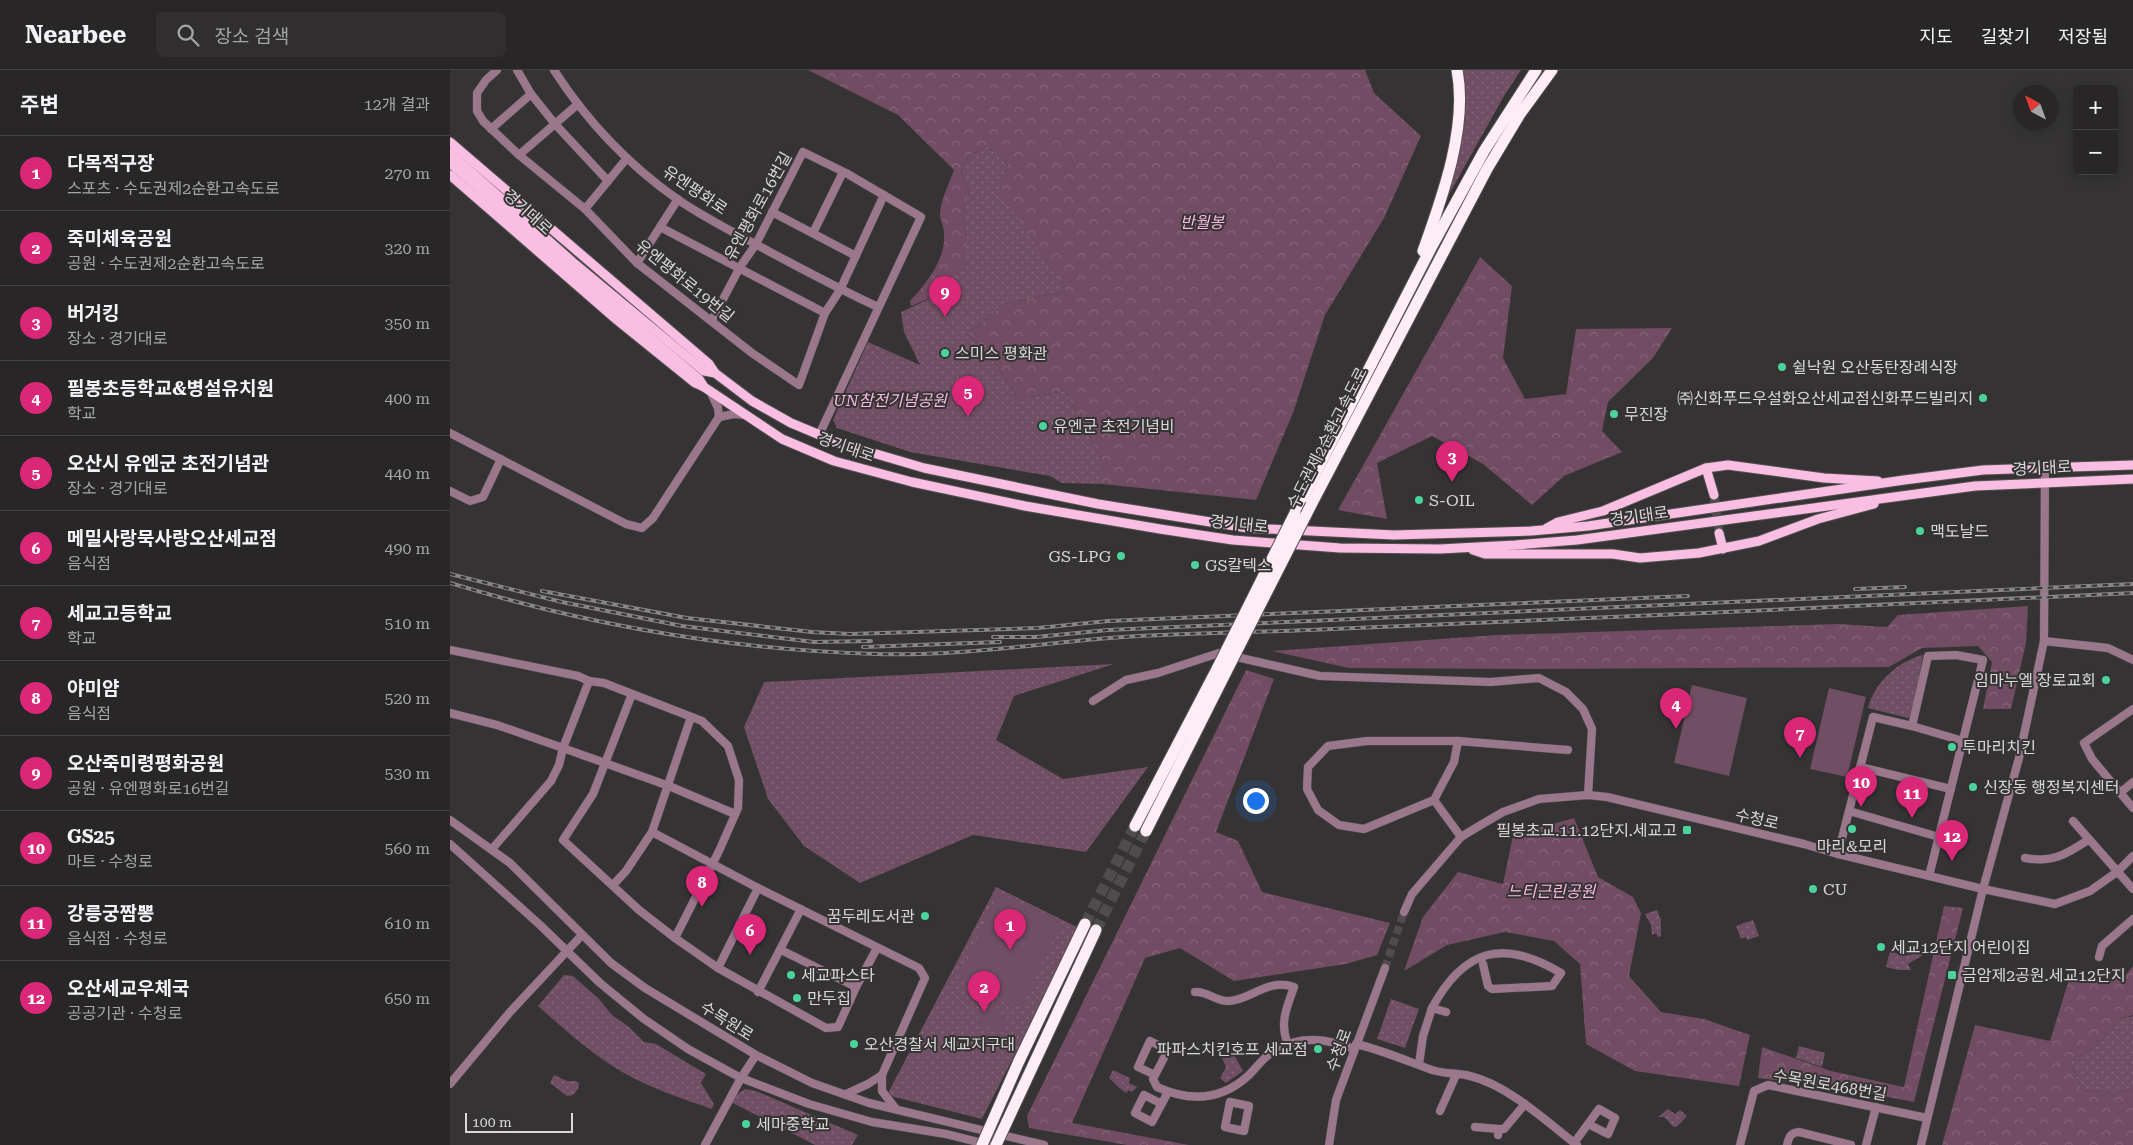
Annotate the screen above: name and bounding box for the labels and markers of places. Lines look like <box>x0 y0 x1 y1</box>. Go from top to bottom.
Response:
pin: 9 <box>929 276 961 317</box>
place label: 스미스 평화관 <box>955 344 1048 363</box>
marker: 스미스 평화관 <box>939 347 951 359</box>
place label: 쉴낙원 오산동탄장례식장 <box>1792 358 1958 377</box>
marker: 쉴낙원 오산동탄장례식장 <box>1776 361 1788 373</box>
pin: 5 <box>952 376 984 417</box>
place label: ㈜신화푸드우설화오산세교점신화푸드빌리지 <box>1677 389 1973 408</box>
marker: ㈜신화푸드우설화오산세교점신화푸드빌리지 <box>1977 392 1989 404</box>
place label: 무진장 <box>1624 405 1668 424</box>
marker: 무진장 <box>1608 408 1620 420</box>
place label: 유엔군 초전기념비 <box>1053 417 1175 436</box>
marker: 유엔군 초전기념비 <box>1037 420 1049 432</box>
pin: 3 <box>1436 441 1468 482</box>
place label: S-OIL <box>1429 491 1475 510</box>
marker: S-OIL <box>1413 494 1425 506</box>
place label: 맥도날드 <box>1930 522 1989 541</box>
marker: 맥도날드 <box>1914 525 1926 537</box>
place label: GS-LPG <box>1049 547 1112 566</box>
marker: GS-LPG <box>1115 550 1127 562</box>
place label: GS칼텍스 <box>1205 556 1272 575</box>
marker: GS칼텍스 <box>1189 559 1201 571</box>
place label: 임마누엘 장로교회 <box>1974 671 2096 690</box>
marker: 임마누엘 장로교회 <box>2100 674 2112 686</box>
pin: 4 <box>1660 688 1692 729</box>
pin: 7 <box>1784 717 1816 758</box>
place label: 투마리치킨 <box>1962 738 2036 757</box>
marker: 투마리치킨 <box>1946 741 1958 753</box>
pin: 10 <box>1845 766 1877 807</box>
pin: 11 <box>1896 777 1928 818</box>
place label: 신장동 행정복지센터 <box>1983 778 2120 797</box>
marker: 신장동 행정복지센터 <box>1967 781 1979 793</box>
pin: 12 <box>1936 820 1968 861</box>
place label: 필봉초교.11.12단지.세교고 <box>1496 821 1677 840</box>
marker: 마리&모리 <box>1846 823 1858 835</box>
marker: 필봉초교.11.12단지.세교고 <box>1681 824 1693 836</box>
place label: 마리&모리 <box>1817 837 1887 856</box>
pin: 8 <box>686 866 718 907</box>
place label: CU <box>1823 880 1847 899</box>
marker: CU <box>1807 883 1819 895</box>
place label: 꿈두레도서관 <box>827 907 915 926</box>
pin: 1 <box>994 909 1026 950</box>
marker: 꿈두레도서관 <box>919 910 931 922</box>
pin: 6 <box>734 914 766 955</box>
place label: 세교12단지 어린이집 <box>1891 938 2031 957</box>
marker: 세교12단지 어린이집 <box>1875 941 1887 953</box>
place label: 세교파스타 <box>801 966 875 985</box>
place label: 금암제2공원.세교12단지 <box>1962 966 2125 985</box>
marker: 세교파스타 <box>785 969 797 981</box>
marker: 금암제2공원.세교12단지 <box>1946 969 1958 981</box>
pin: 2 <box>968 971 1000 1012</box>
place label: 만두집 <box>807 989 851 1008</box>
marker: 만두집 <box>791 992 803 1004</box>
place label: 오산경찰서 세교지구대 <box>864 1035 1015 1054</box>
marker: 오산경찰서 세교지구대 <box>848 1038 860 1050</box>
place label: 파파스치킨호프 세교점 <box>1157 1040 1308 1059</box>
marker: 파파스치킨호프 세교점 <box>1312 1043 1324 1055</box>
place label: 세마중학교 <box>756 1115 830 1134</box>
marker: 세마중학교 <box>740 1118 752 1130</box>

